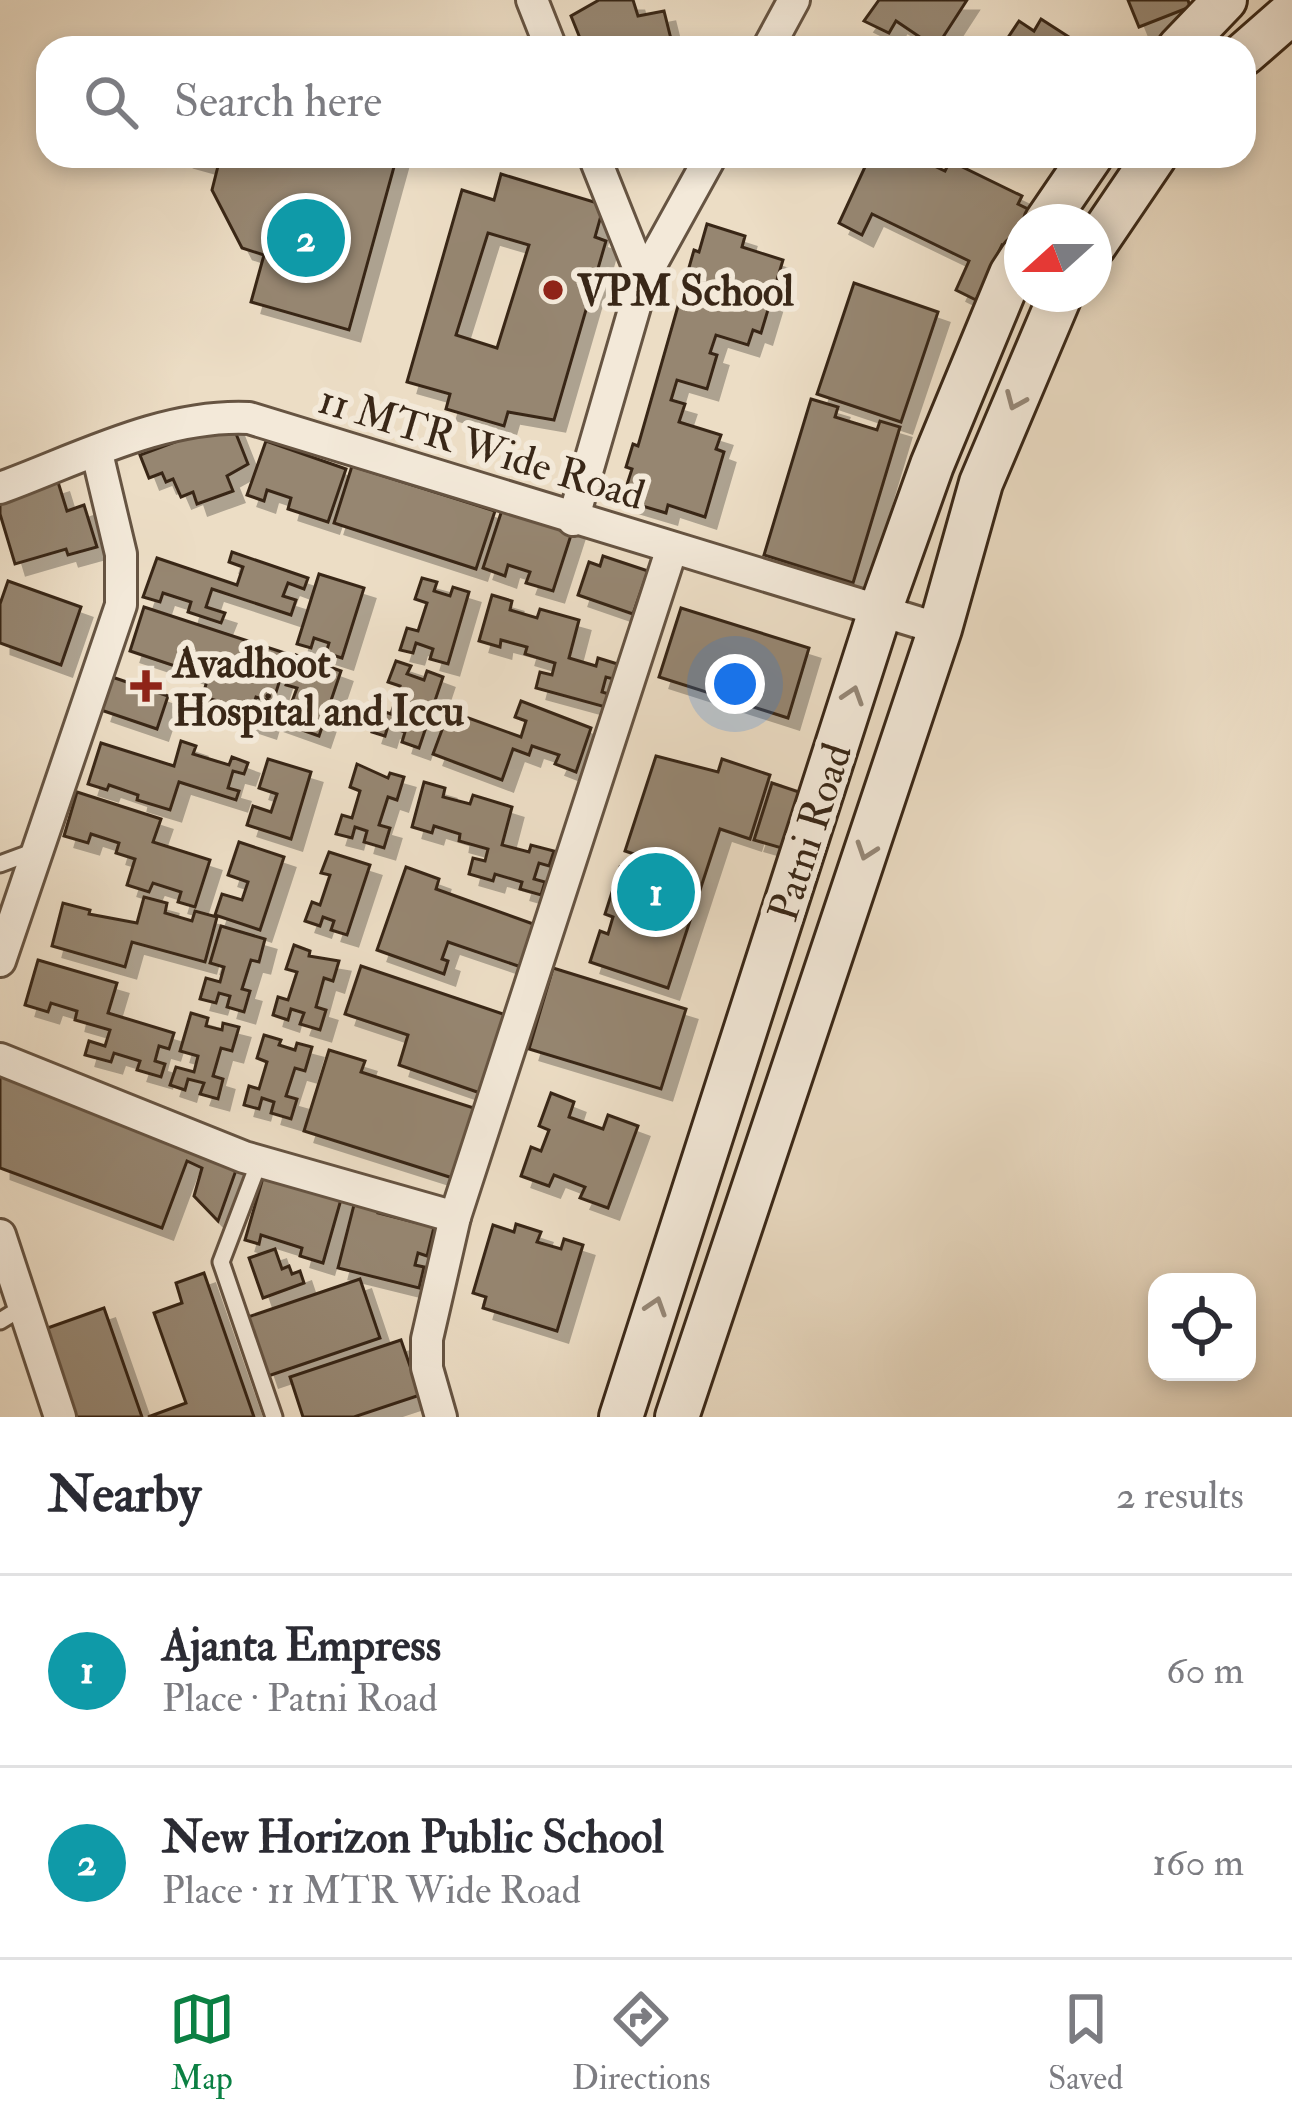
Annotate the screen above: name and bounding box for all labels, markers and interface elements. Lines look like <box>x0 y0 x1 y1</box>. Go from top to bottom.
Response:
search box <box>36 36 1256 168</box>
icon: search <box>78 69 144 135</box>
text: Search here <box>174 74 382 130</box>
pin: 2 <box>267 193 345 283</box>
north arrow <box>1004 204 1112 312</box>
place label: VPM School <box>577 266 794 318</box>
marker: VPM School <box>540 277 566 303</box>
street label: 11 MTR Wide Road <box>312 374 651 522</box>
one-way arrow <box>1005 390 1029 411</box>
place label: Avadhoot Hospital and Iccu <box>171 638 464 738</box>
your location <box>705 654 765 714</box>
marker: Avadhoot Hospital and Iccu <box>130 670 162 702</box>
one-way arrow <box>839 685 864 706</box>
street label: Patni Road <box>758 737 864 928</box>
one-way arrow <box>856 839 880 860</box>
pin: 1 <box>617 847 695 937</box>
map controls <box>1148 1273 1256 1381</box>
button: locate <box>1148 1273 1256 1381</box>
one-way arrow <box>642 1296 667 1317</box>
text: Nearby <box>48 1463 201 1527</box>
text: 2 results <box>1116 1471 1244 1520</box>
text: Ajanta Empress <box>162 1618 441 1674</box>
text: 1 <box>80 1646 94 1695</box>
text: 60 m <box>1166 1646 1244 1695</box>
text: Place · Patni Road <box>162 1674 438 1723</box>
text: New Horizon Public School <box>162 1810 664 1866</box>
text: 2 <box>77 1838 97 1887</box>
text: 160 m <box>1152 1838 1244 1887</box>
text: Place · 11 MTR Wide Road <box>162 1866 581 1915</box>
tab: Map <box>169 1986 235 2099</box>
tab: Directions <box>572 1986 711 2099</box>
tab: Saved <box>1048 1986 1123 2099</box>

